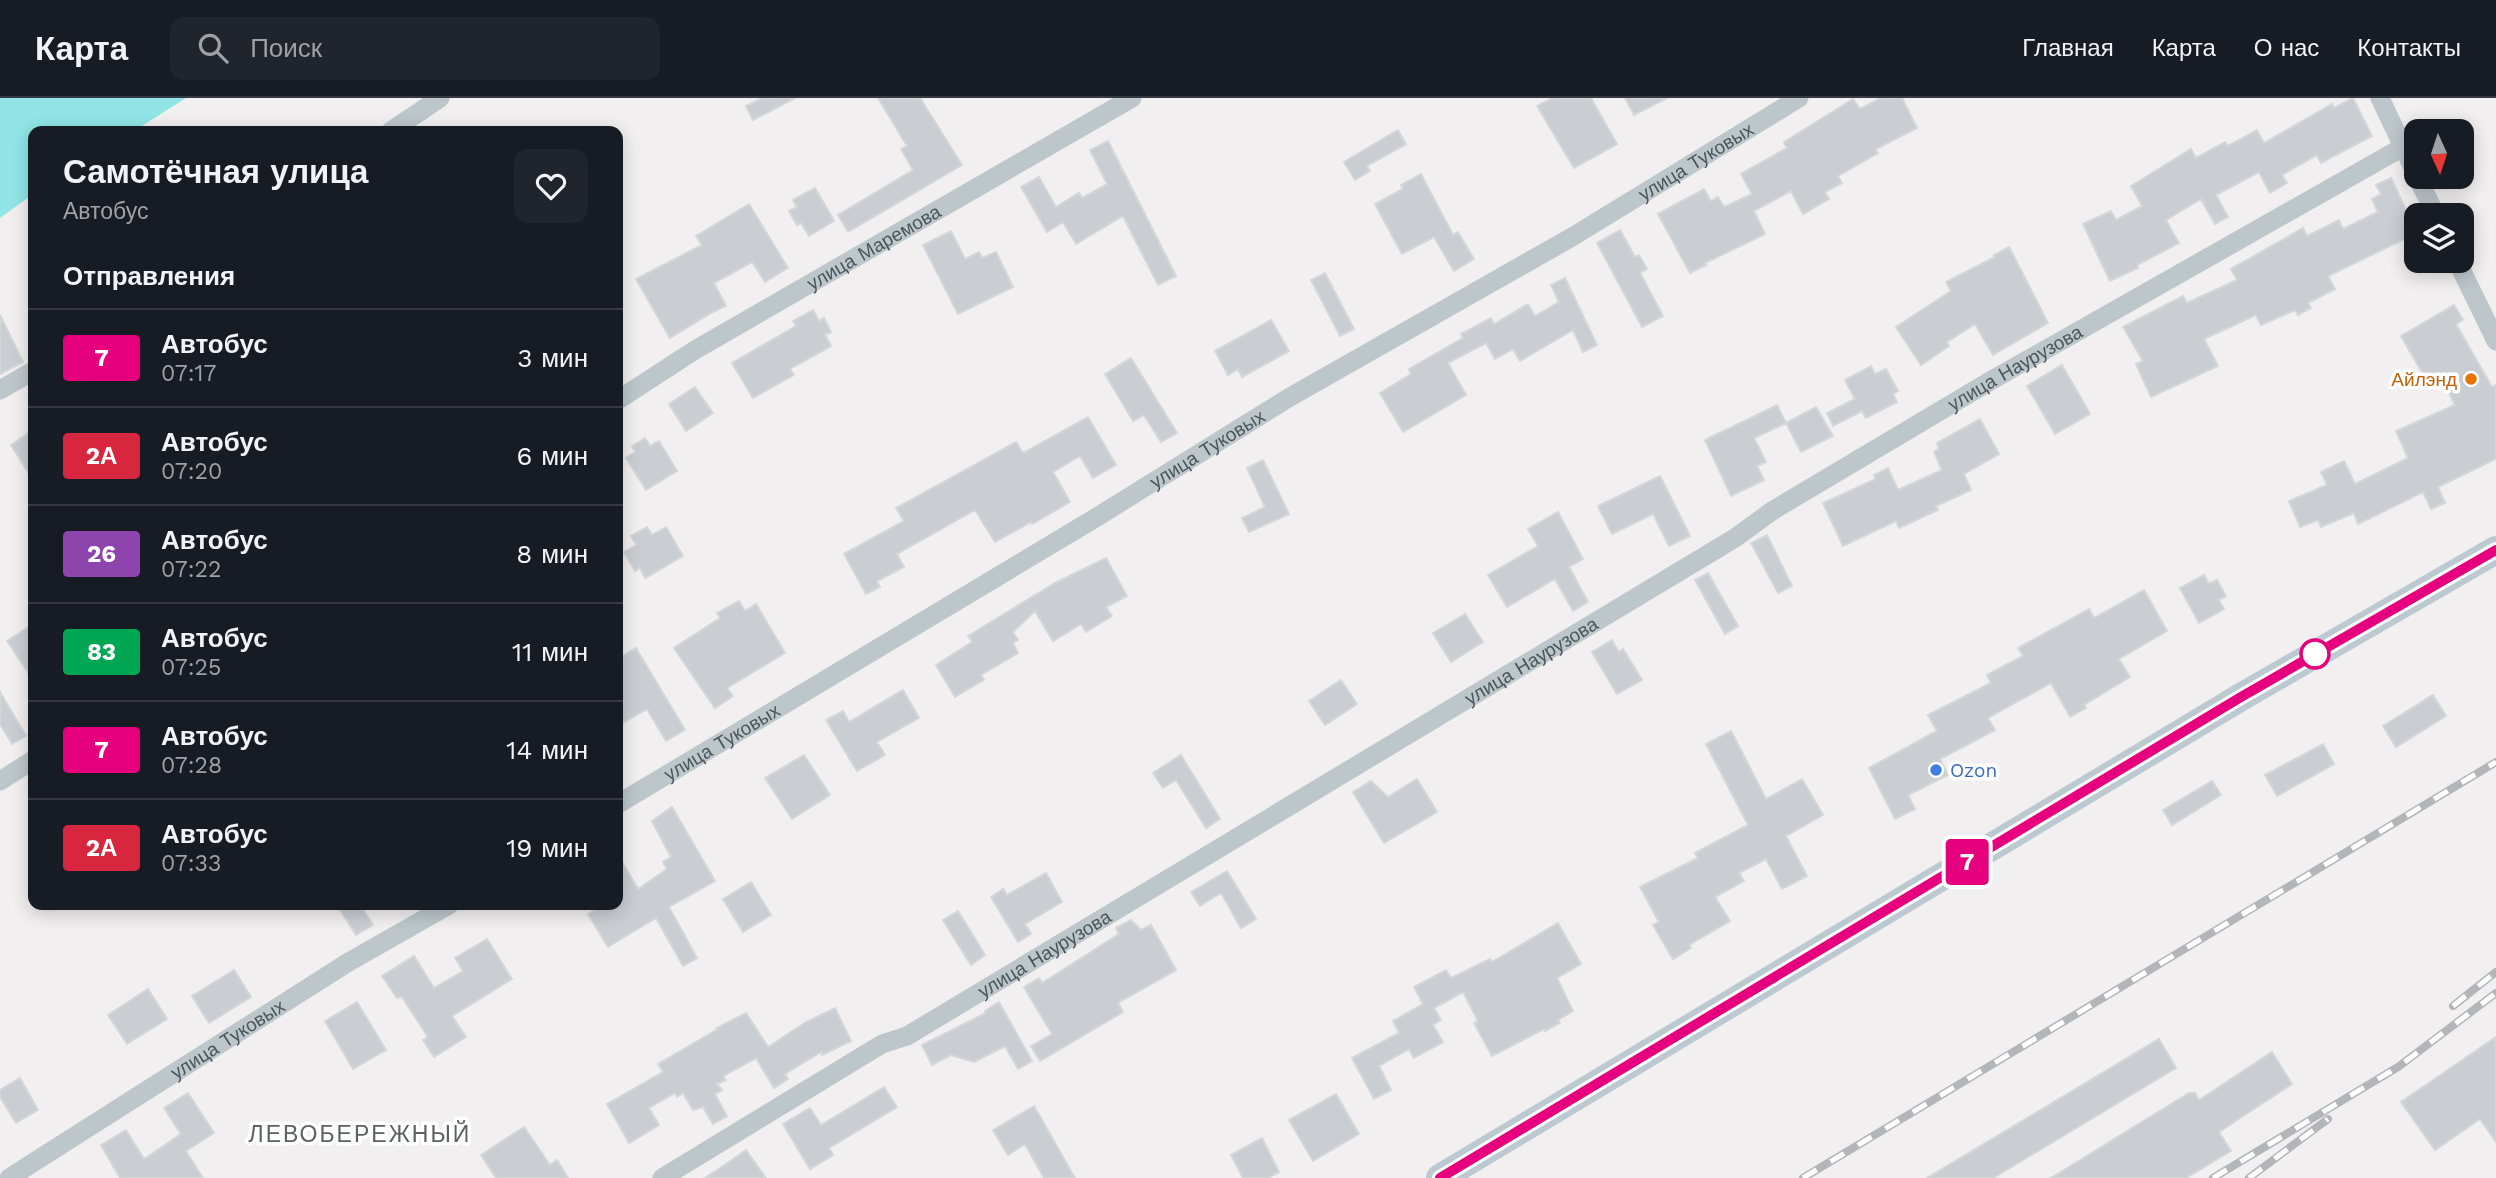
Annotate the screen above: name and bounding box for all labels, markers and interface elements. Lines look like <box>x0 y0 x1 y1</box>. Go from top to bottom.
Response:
search box <box>170 17 660 80</box>
text: Карта <box>35 29 128 68</box>
icon: search <box>194 29 232 67</box>
text: Поиск <box>250 33 322 63</box>
text: Главная <box>2022 34 2114 62</box>
text: Карта <box>2152 34 2216 62</box>
text: О нас <box>2254 34 2319 62</box>
text: Контакты <box>2357 34 2461 62</box>
street label: улица Туковых <box>1634 117 1758 206</box>
north arrow <box>2404 119 2474 189</box>
map controls <box>2404 119 2474 273</box>
button: heart <box>514 149 588 223</box>
text: Самотёчная улица <box>63 152 368 191</box>
text: Автобус <box>63 198 149 225</box>
street label: улица Маремова <box>803 200 945 295</box>
button: layers <box>2404 203 2474 273</box>
text: Отправления <box>63 261 235 291</box>
street label: улица Наурузова <box>1944 320 2087 416</box>
text: Автобус <box>161 329 268 359</box>
text: 3 мин <box>517 343 588 373</box>
text: 7 <box>94 344 109 372</box>
text: 07:17 <box>161 360 216 387</box>
place label: Айлэнд <box>2391 368 2457 391</box>
marker: Айлэнд <box>2463 371 2479 387</box>
street label: улица Туковых <box>1146 404 1270 493</box>
text: Автобус <box>161 427 268 457</box>
text: 6 мин <box>517 441 588 471</box>
text: 2А <box>86 442 117 470</box>
text: 07:20 <box>161 458 222 485</box>
text: Автобус <box>161 525 268 555</box>
text: 8 мин <box>516 539 588 569</box>
text: 26 <box>87 540 116 568</box>
text: 07:22 <box>161 556 221 583</box>
street label: улица Наурузова <box>1460 612 1602 710</box>
text: Автобус <box>161 623 268 653</box>
text: 11 мин <box>512 637 588 667</box>
text: 83 <box>87 638 116 666</box>
unlabelled marker <box>2300 639 2330 669</box>
text: 07:25 <box>161 654 221 681</box>
street label: улица Туковых <box>660 698 785 786</box>
text: Автобус <box>161 721 268 751</box>
text: 14 мин <box>506 735 588 765</box>
text: 7 <box>94 736 109 764</box>
text: 07:28 <box>161 752 222 779</box>
place label: Ozon <box>1950 759 1997 782</box>
marker: Ozon <box>1928 762 1944 778</box>
text: Автобус <box>161 819 268 849</box>
text: 19 мин <box>506 833 588 863</box>
text: 2А <box>86 834 117 862</box>
line badge: 7 <box>1944 839 1990 885</box>
text: 7 <box>1960 848 1974 876</box>
text: 07:33 <box>161 850 221 877</box>
street label: улица Наурузова <box>974 905 1116 1003</box>
street label: улица Туковых <box>166 994 290 1084</box>
district label: ЛЕВОБЕРЕЖНЫЙ <box>249 1120 471 1148</box>

